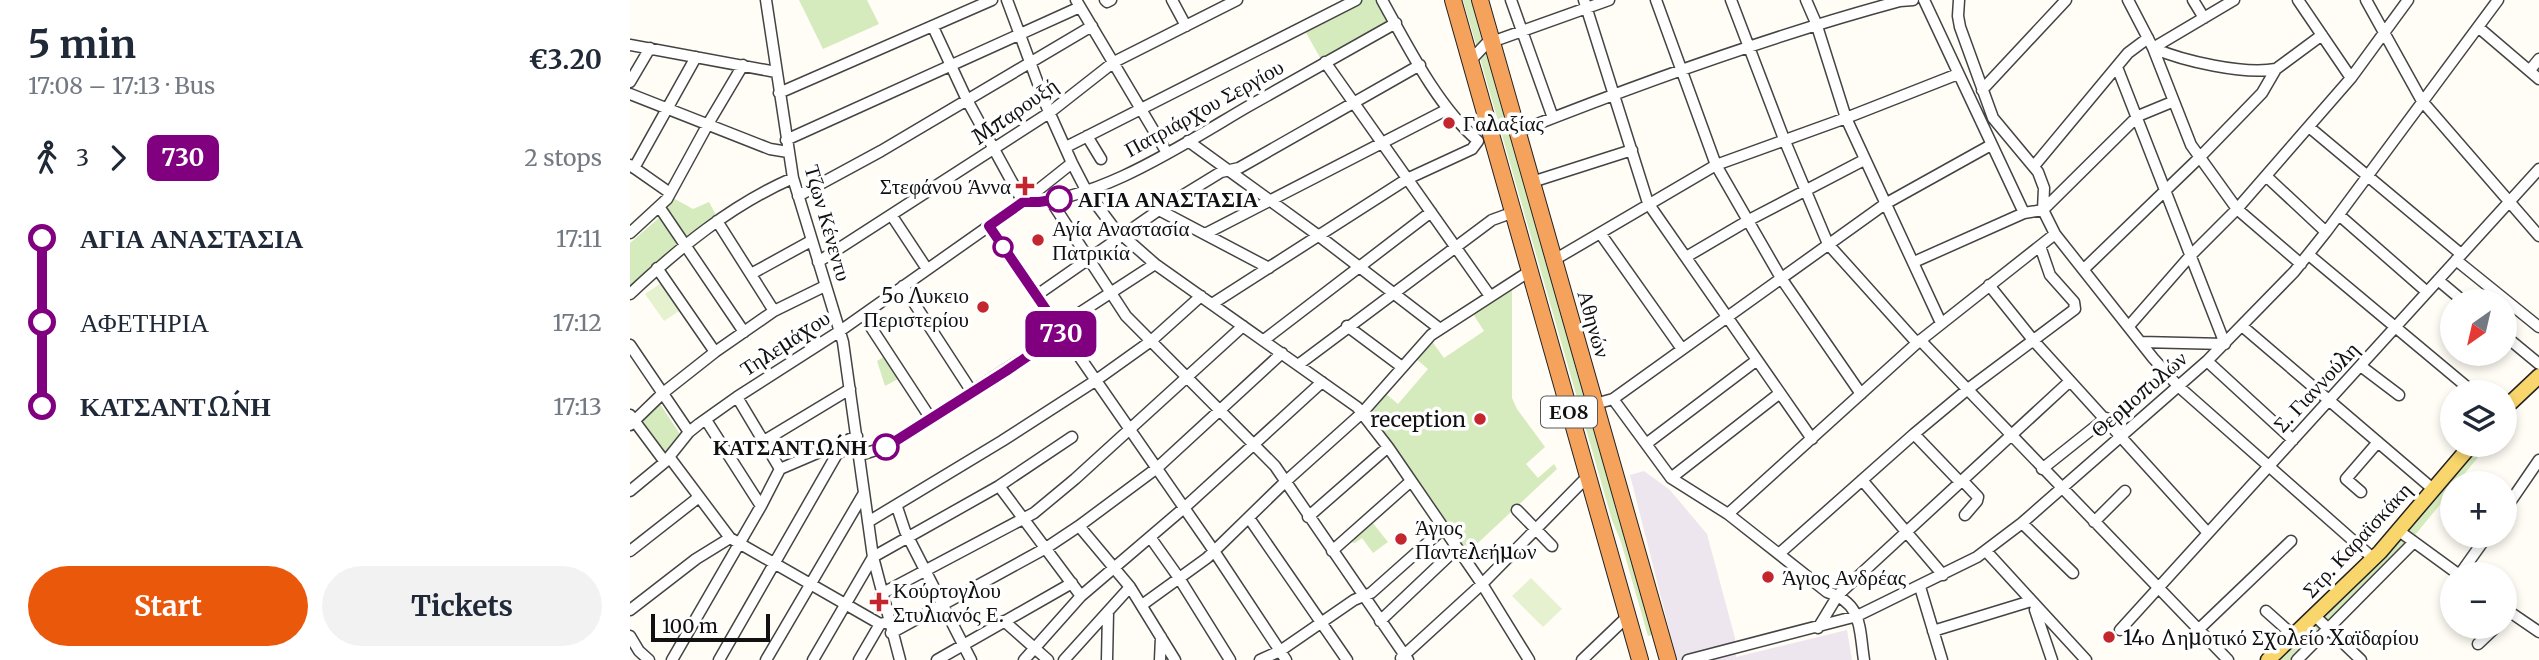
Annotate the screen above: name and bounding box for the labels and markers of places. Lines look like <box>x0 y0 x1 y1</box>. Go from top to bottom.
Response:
place label: Γαλαξίας <box>1463 110 1544 137</box>
marker: Γαλαξίας <box>1441 115 1457 131</box>
place label: Στεφάνου Άννα <box>880 173 1011 200</box>
marker: Στεφάνου Άννα <box>1017 178 1033 194</box>
marker: ΑΓΙΑ ΑΝΑΣΤΑΣΙΑ <box>1046 186 1072 212</box>
place label: ΑΓΙΑ ΑΝΑΣΤΑΣΙΑ <box>1078 186 1259 213</box>
place label: Αγία Αναστασία Πατρικία <box>1052 215 1189 266</box>
marker: Αγία Αναστασία Πατρικία <box>1030 232 1046 248</box>
unlabelled marker <box>993 237 1013 257</box>
place label: 5ο Λυκειο Περιστερίου <box>863 282 969 333</box>
marker: 5ο Λυκειο Περιστερίου <box>975 299 991 315</box>
place label: reception <box>1370 406 1466 433</box>
marker: reception <box>1472 411 1488 427</box>
place label: ΚΑΤΣΑΝΤΏΝΗ <box>713 434 867 461</box>
marker: ΚΑΤΣΑΝΤΏΝΗ <box>873 434 899 460</box>
place label: Άγιος Παντελεήμων <box>1415 514 1536 565</box>
marker: Άγιος Παντελεήμων <box>1393 531 1409 547</box>
place label: Άγιος Ανδρέας <box>1782 564 1907 591</box>
marker: Άγιος Ανδρέας <box>1760 569 1776 585</box>
place label: Κούρτογλου Στυλιανός Ε. <box>893 577 1004 628</box>
marker: Κούρτογλου Στυλιανός Ε. <box>871 594 887 610</box>
place label: 14ο Δημοτικό Σχολείο Χαϊδαρίου <box>2123 624 2419 651</box>
marker: 14ο Δημοτικό Σχολείο Χαϊδαρίου <box>2101 629 2117 645</box>

